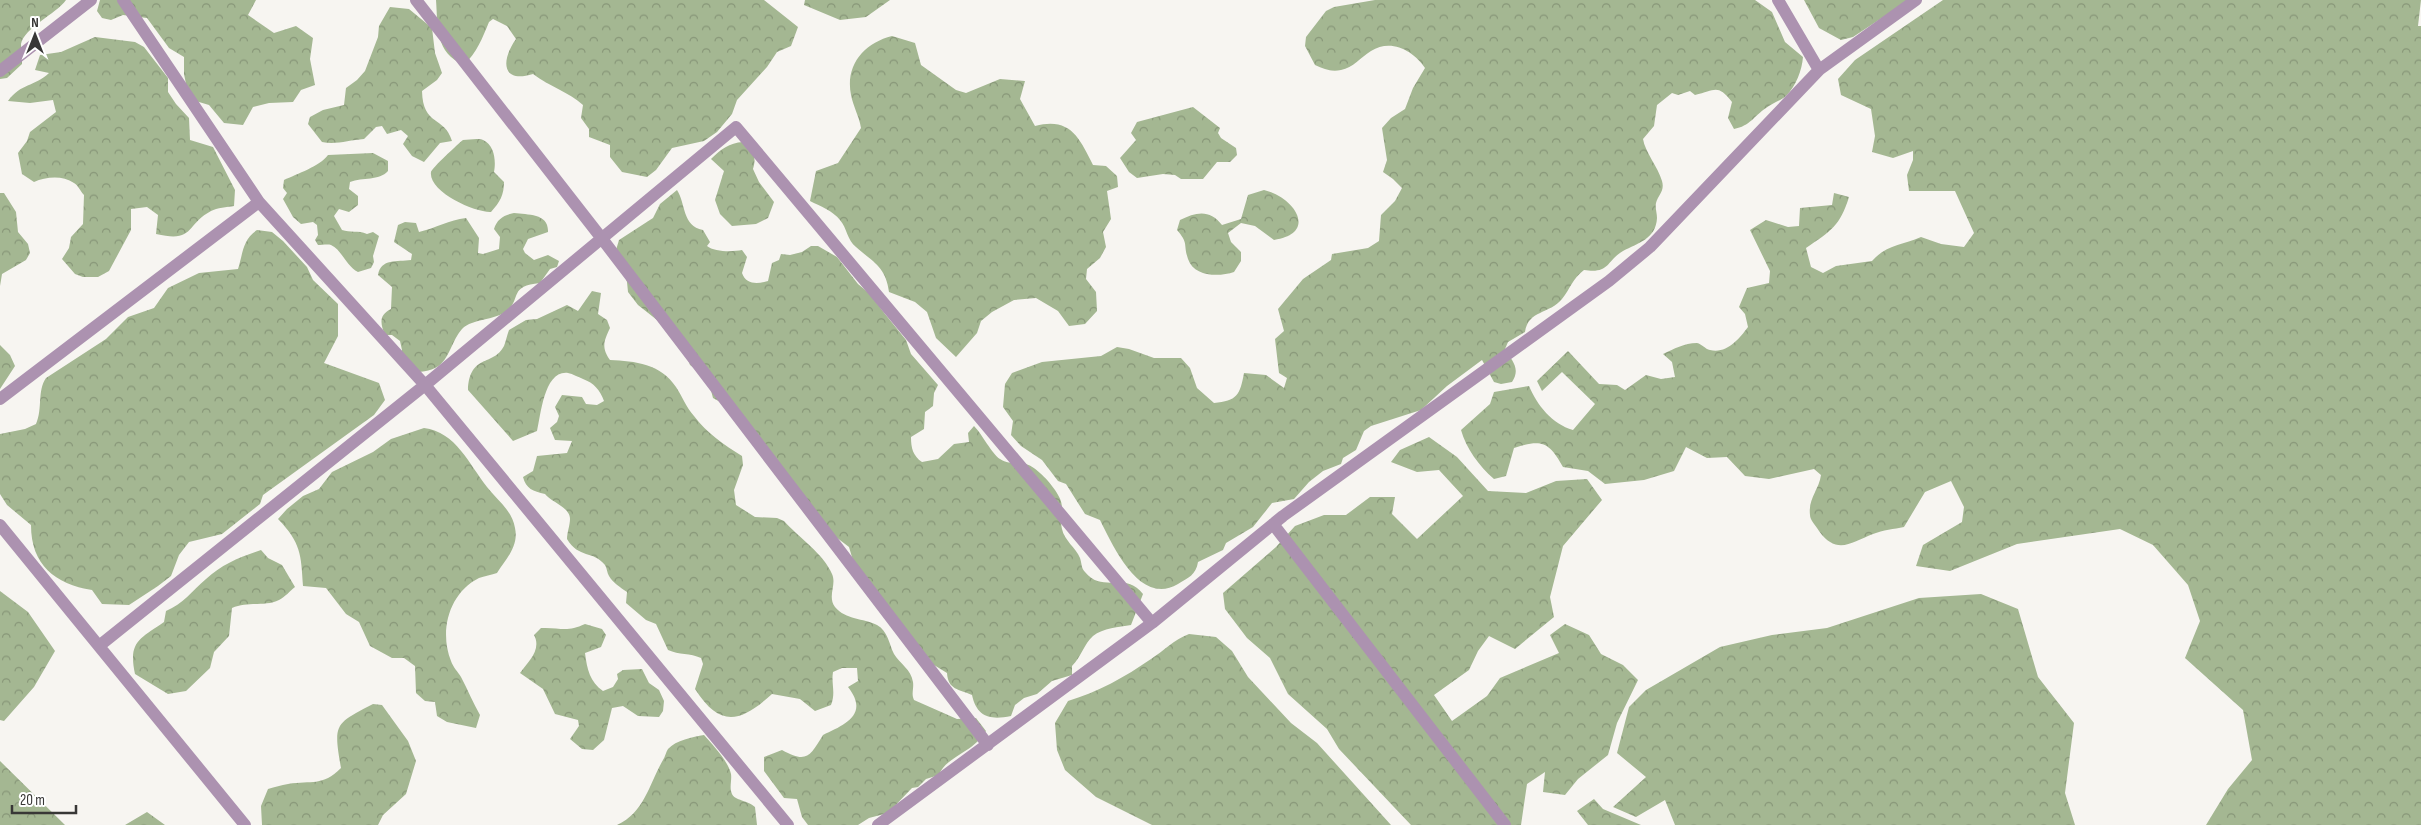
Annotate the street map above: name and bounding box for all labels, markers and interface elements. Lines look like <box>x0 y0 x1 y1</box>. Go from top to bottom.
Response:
north arrow <box>10 10 60 60</box>
text: N <box>31 14 39 31</box>
scale bar <box>12 782 76 814</box>
text: 20 m <box>20 791 45 810</box>

